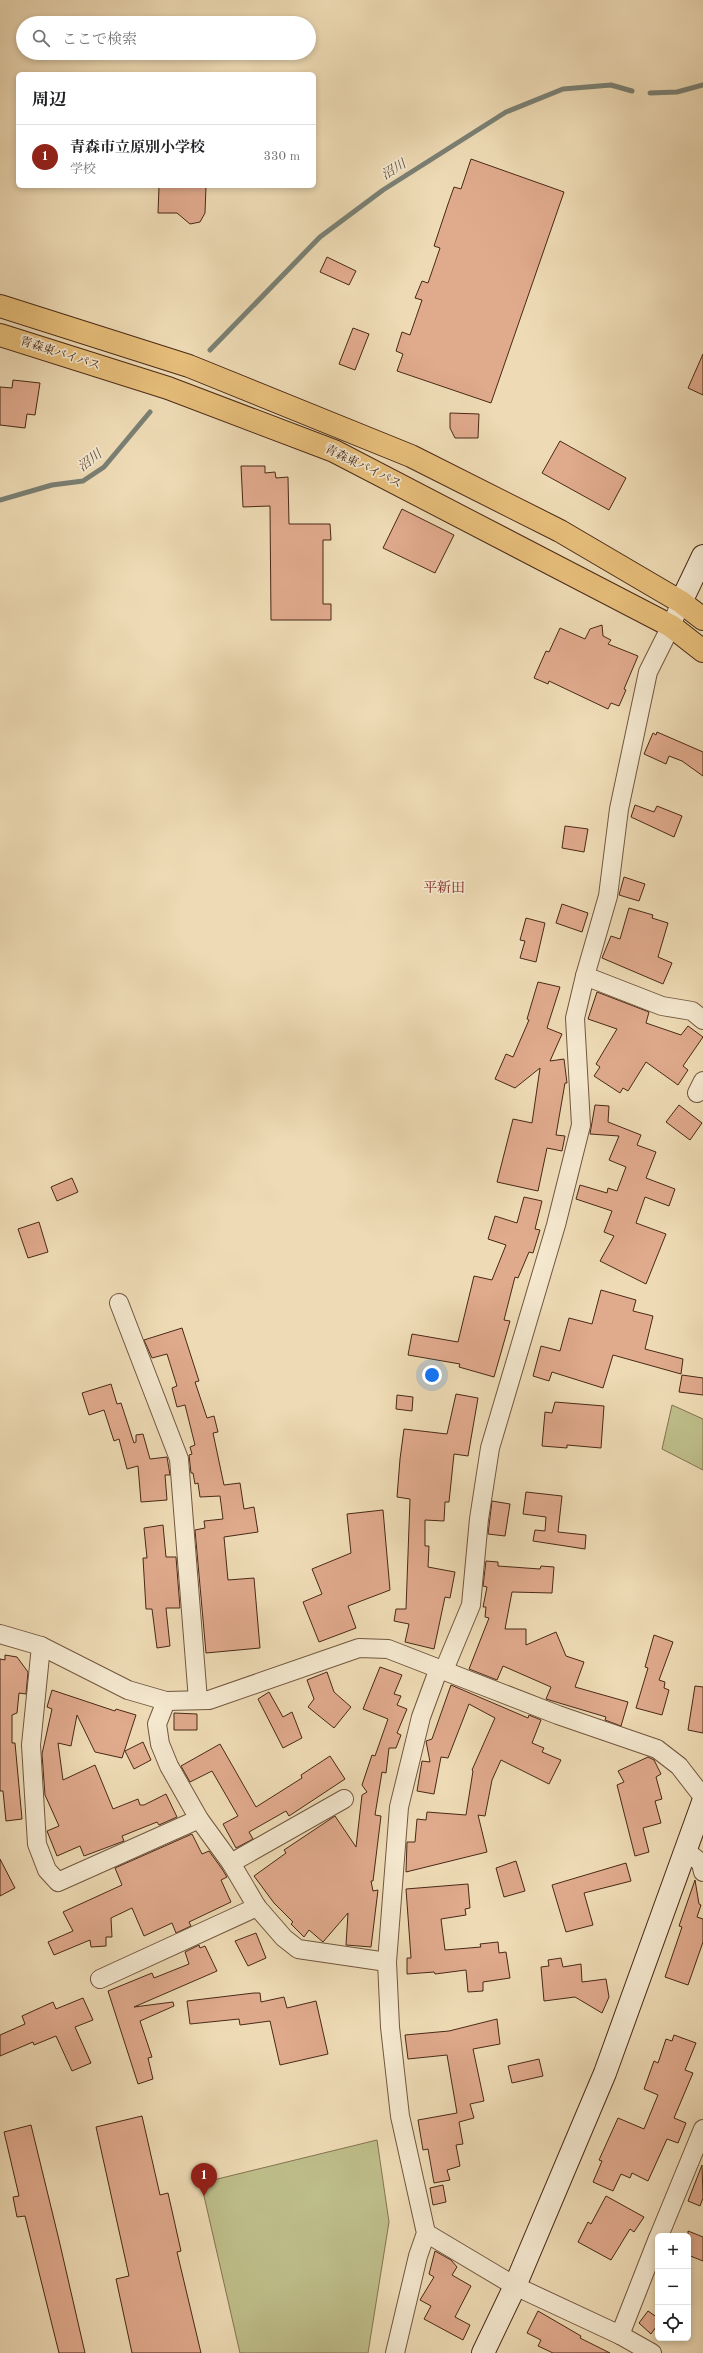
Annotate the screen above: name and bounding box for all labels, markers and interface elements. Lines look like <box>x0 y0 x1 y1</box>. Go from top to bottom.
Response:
search box <box>16 16 316 60</box>
icon: search <box>30 27 52 49</box>
text: ここで検索 <box>62 33 137 48</box>
text: 周辺 <box>32 92 66 109</box>
text: 青森市立原別小学校 <box>70 141 205 156</box>
text: 1 <box>41 150 49 163</box>
text: 330 m <box>263 150 300 163</box>
water label: 沼川 <box>379 156 410 182</box>
text: 学校 <box>70 163 96 176</box>
street label: 青森東バイパス <box>18 333 102 373</box>
street label: 青森東バイパス <box>323 441 404 491</box>
water label: 沼川 <box>75 446 106 474</box>
district label: 平新田 <box>423 880 465 895</box>
your location <box>422 1365 442 1385</box>
pin: 1 <box>191 2163 217 2196</box>
map controls <box>655 2233 691 2341</box>
button: + <box>655 2233 691 2269</box>
button: − <box>655 2269 691 2305</box>
button: locate <box>655 2305 691 2341</box>

